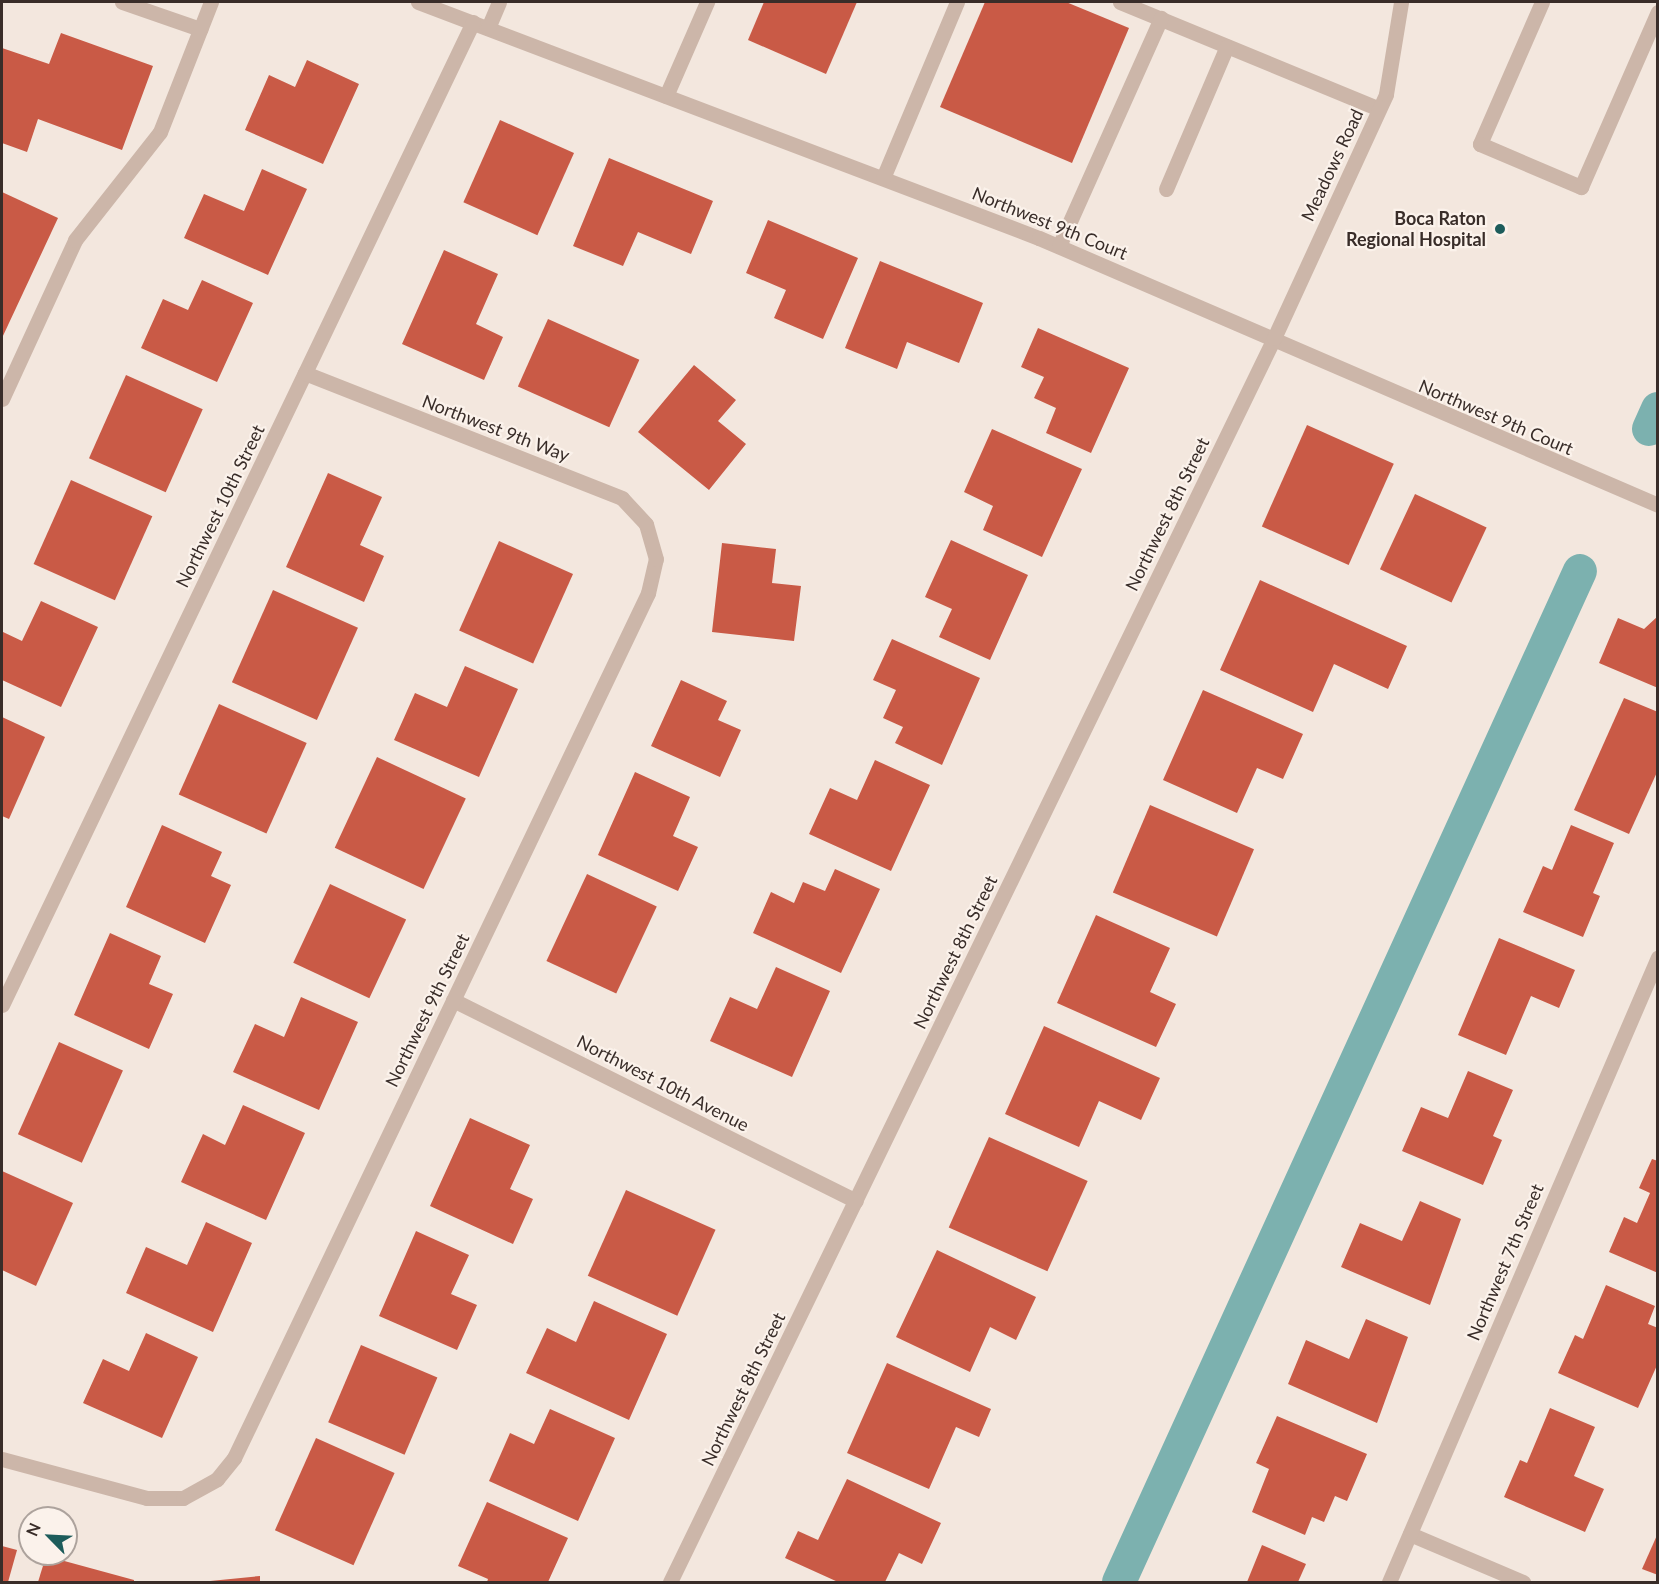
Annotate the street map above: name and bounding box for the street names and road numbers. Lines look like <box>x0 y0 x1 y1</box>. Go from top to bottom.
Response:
street label: Meadows Road <box>1297 105 1367 225</box>
street label: Northwest 9th Court <box>969 182 1131 264</box>
street label: Northwest 9th Court <box>1416 375 1576 459</box>
street label: Northwest 9th Way <box>419 390 573 466</box>
street label: Northwest 10th Street <box>171 421 269 591</box>
street label: Northwest 8th Street <box>1120 434 1214 594</box>
street label: Northwest 8th Street <box>908 872 1002 1032</box>
street label: Northwest 9th Street <box>380 930 474 1090</box>
street label: Northwest 10th Avenue <box>573 1030 753 1136</box>
street label: Northwest 7th Street <box>1462 1180 1548 1344</box>
street label: Northwest 8th Street <box>696 1309 790 1469</box>

